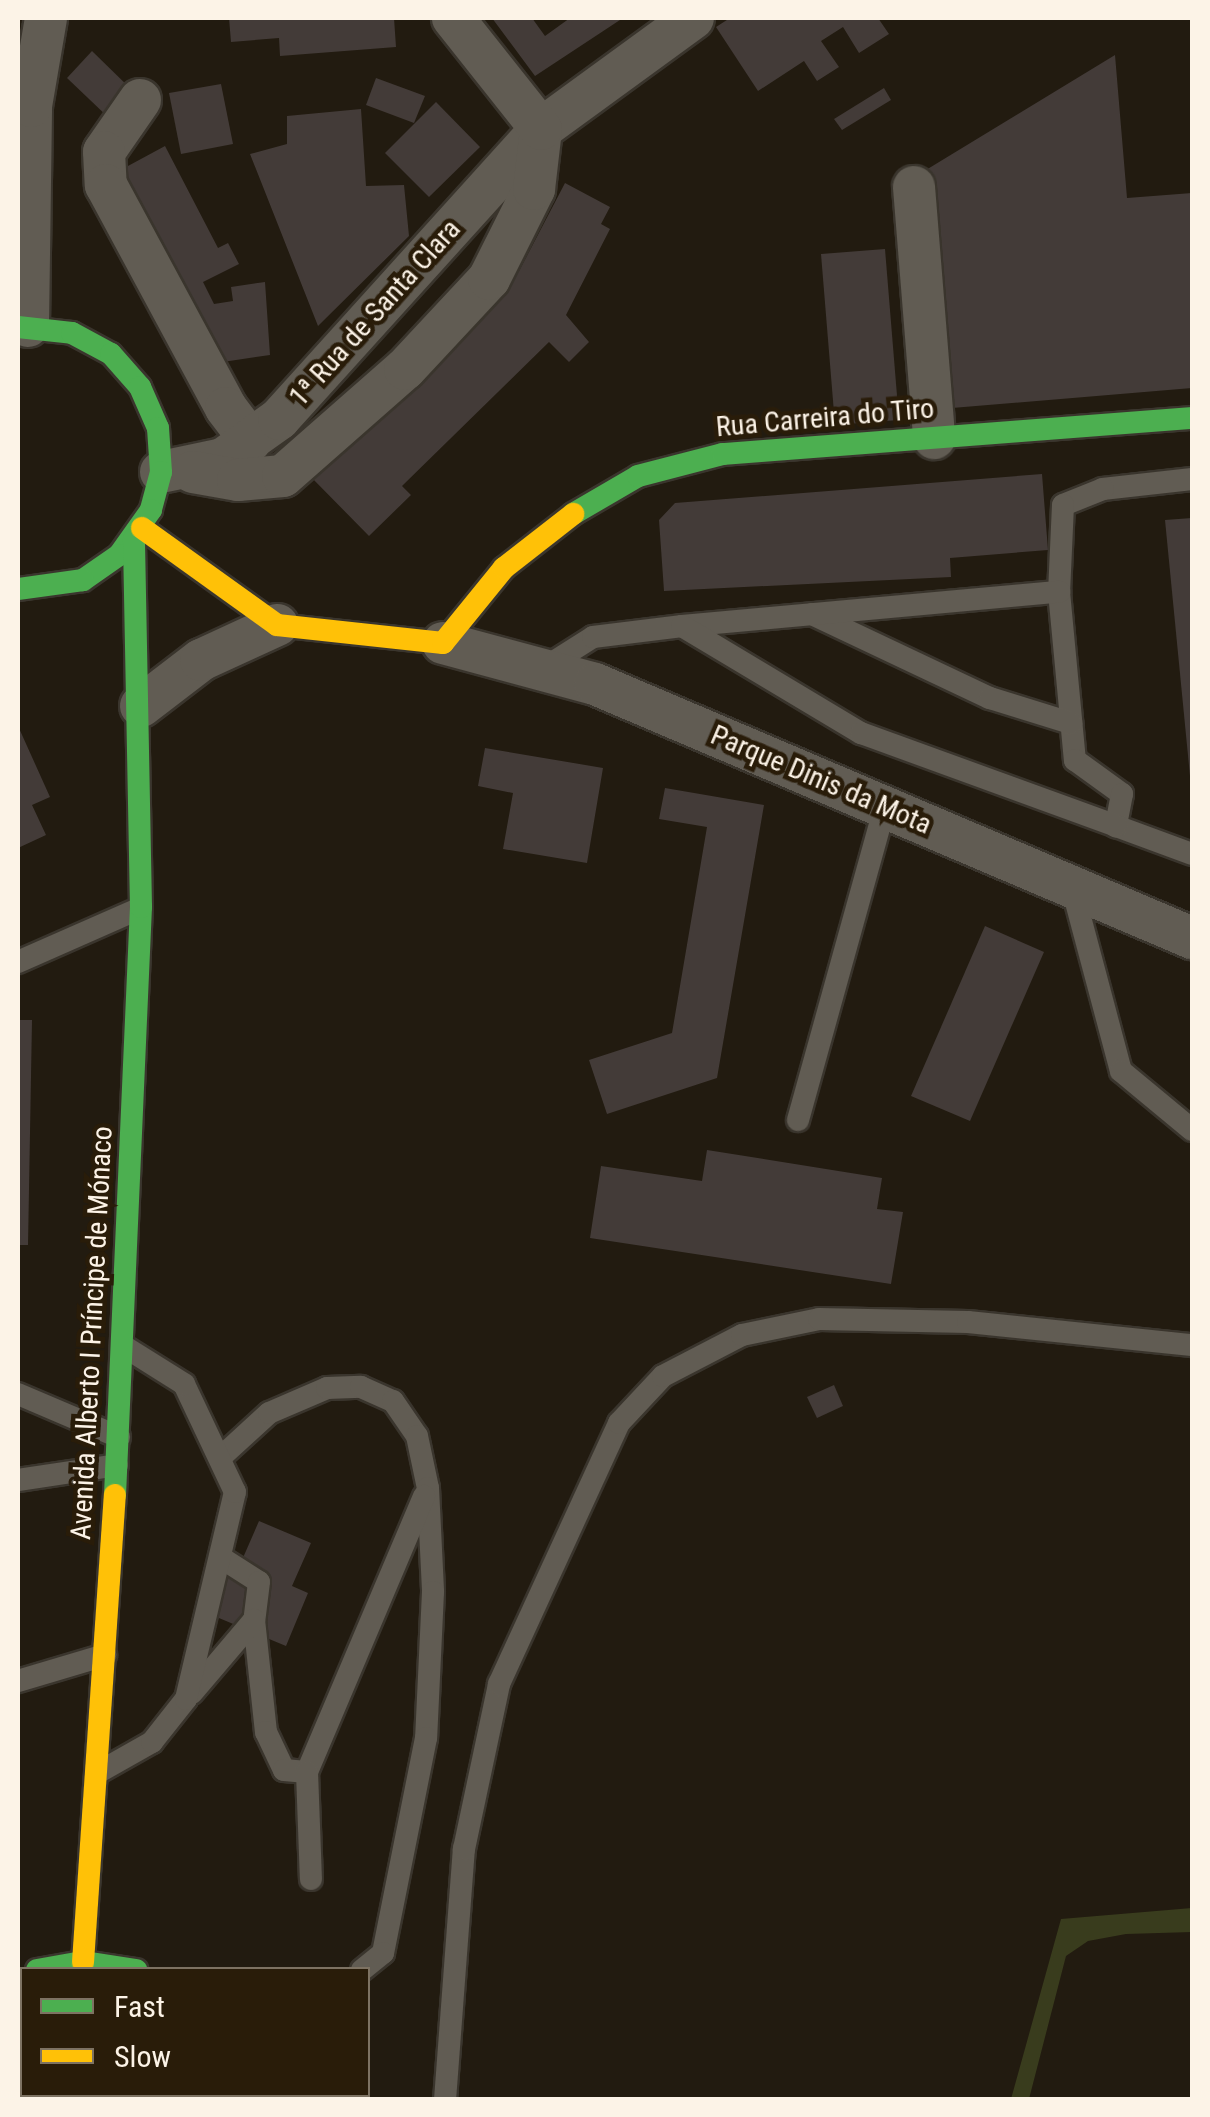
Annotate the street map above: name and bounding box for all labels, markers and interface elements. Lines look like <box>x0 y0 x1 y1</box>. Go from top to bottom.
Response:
street label: 1ª Rua de Santa Clara <box>282 213 468 413</box>
street label: Rua Carreira do Tiro <box>714 392 936 444</box>
street label: Parque Dinis da Mota <box>706 718 936 842</box>
street label: Avenida Alberto I Príncipe de Mónaco <box>64 1125 120 1541</box>
legend <box>20 1967 370 2097</box>
text: Fast <box>114 1989 165 2024</box>
text: Slow <box>114 2039 171 2074</box>

